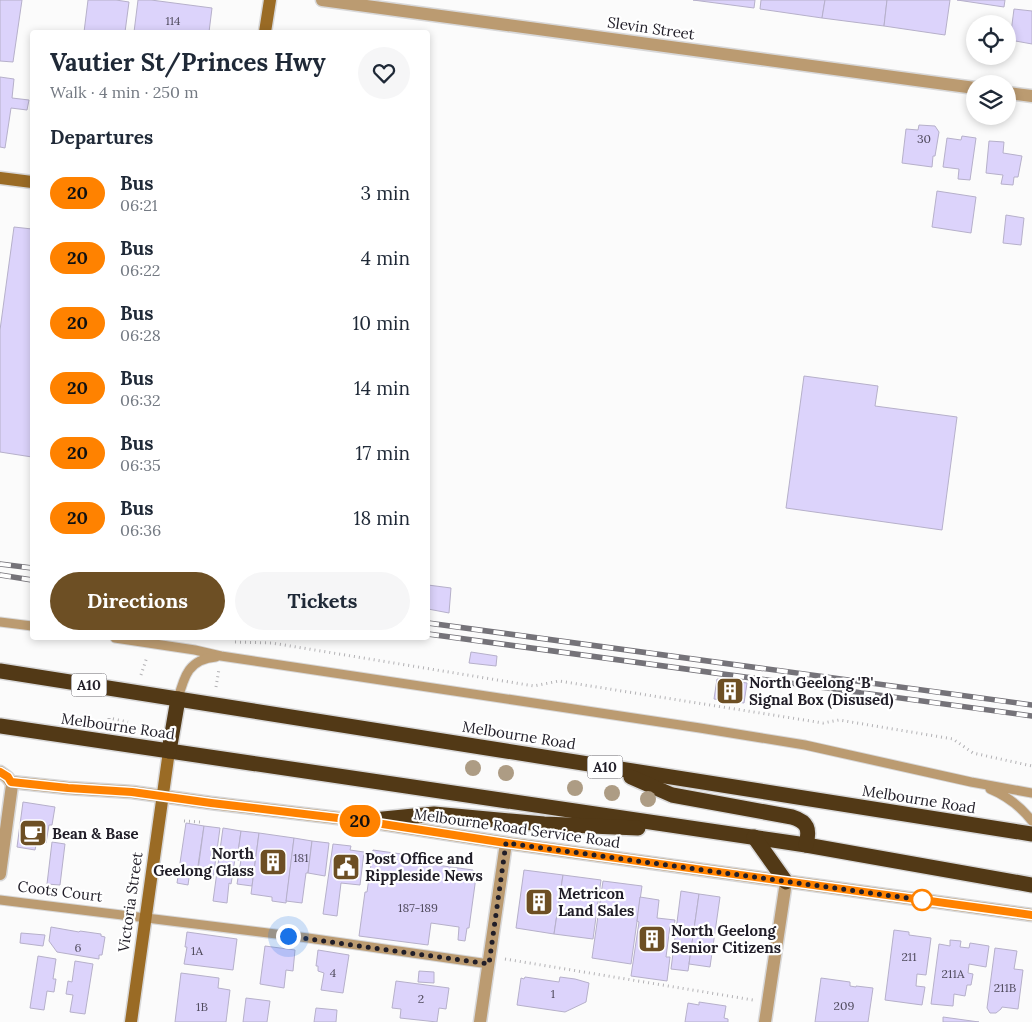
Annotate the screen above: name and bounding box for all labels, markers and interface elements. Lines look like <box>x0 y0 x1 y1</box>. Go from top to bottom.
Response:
street label: Slevin Street <box>606 12 696 44</box>
house number: 114 <box>165 13 181 28</box>
map controls <box>966 15 1016 125</box>
button: locate <box>966 15 1016 65</box>
text: Vautier St/Princes Hwy <box>50 47 326 78</box>
button: heart <box>358 47 410 99</box>
button: layers <box>966 75 1016 125</box>
text: Walk · 4 min · 250 m <box>50 82 198 102</box>
text: Departures <box>50 125 153 149</box>
house number: 30 <box>917 131 931 146</box>
text: Bus <box>120 171 153 195</box>
text: 20 <box>67 181 88 204</box>
text: 3 min <box>361 181 410 205</box>
text: 06:21 <box>120 195 158 215</box>
text: Bus <box>120 236 153 260</box>
text: 20 <box>67 246 88 269</box>
text: 4 min <box>361 246 410 270</box>
text: 06:22 <box>120 260 160 280</box>
text: Bus <box>120 301 153 325</box>
text: 20 <box>67 311 88 334</box>
text: 10 min <box>352 311 410 335</box>
text: 06:28 <box>120 325 161 345</box>
text: Bus <box>120 366 153 390</box>
text: 20 <box>67 376 88 399</box>
text: 14 min <box>354 376 410 400</box>
text: 06:32 <box>120 390 161 410</box>
text: Bus <box>120 431 153 455</box>
text: 20 <box>67 441 88 464</box>
text: 17 min <box>355 441 410 465</box>
text: 06:35 <box>120 455 161 475</box>
text: Bus <box>120 496 153 520</box>
text: 20 <box>67 506 88 529</box>
text: 18 min <box>354 506 410 530</box>
text: 06:36 <box>120 520 161 540</box>
button: Directions <box>50 572 225 630</box>
button: Tickets <box>235 572 410 630</box>
place label: North Geelong 'B' Signal Box (Disused) <box>749 673 894 710</box>
road number: A10 <box>72 674 106 696</box>
building icon: North Geelong 'B' Signal Box (Disused) <box>715 676 745 706</box>
street label: Melbourne Road <box>60 709 176 743</box>
street label: Melbourne Road <box>461 717 577 753</box>
road number: A10 <box>588 756 622 779</box>
street label: Melbourne Road <box>861 781 977 817</box>
street label: Melbourne Road Service Road <box>412 804 622 852</box>
line badge: 20 <box>338 805 382 837</box>
text: 20 <box>349 809 371 832</box>
cafe icon: Bean & Base <box>18 818 48 848</box>
place label: Bean & Base <box>52 824 138 843</box>
place label: North Geelong Glass <box>153 844 255 880</box>
building icon: North Geelong Glass <box>258 847 288 877</box>
place label: Post Office and Rippleside News <box>365 849 483 885</box>
street label: Victoria Street <box>113 850 146 954</box>
house number: 181 <box>293 850 309 865</box>
public building icon: Post Office and Rippleside News <box>331 852 361 882</box>
street label: Coots Court <box>16 876 104 906</box>
place label: Metricon Land Sales <box>558 884 634 920</box>
building icon: Metricon Land Sales <box>524 887 554 917</box>
unlabelled marker <box>911 889 933 911</box>
house number: 187-189 <box>398 900 438 915</box>
place label: North Geelong Senior Citizens <box>671 921 781 957</box>
your location <box>276 924 301 949</box>
building icon: North Geelong Senior Citizens <box>637 924 667 954</box>
house number: 6 <box>75 940 82 955</box>
house number: 1A <box>191 943 203 958</box>
house number: 211 <box>901 949 917 964</box>
house number: 4 <box>330 965 337 980</box>
house number: 211A <box>942 966 965 981</box>
house number: 211B <box>994 980 1016 995</box>
house number: 1 <box>551 986 555 1001</box>
house number: 2 <box>418 991 424 1006</box>
house number: 209 <box>834 998 854 1013</box>
house number: 1B <box>196 999 208 1014</box>

